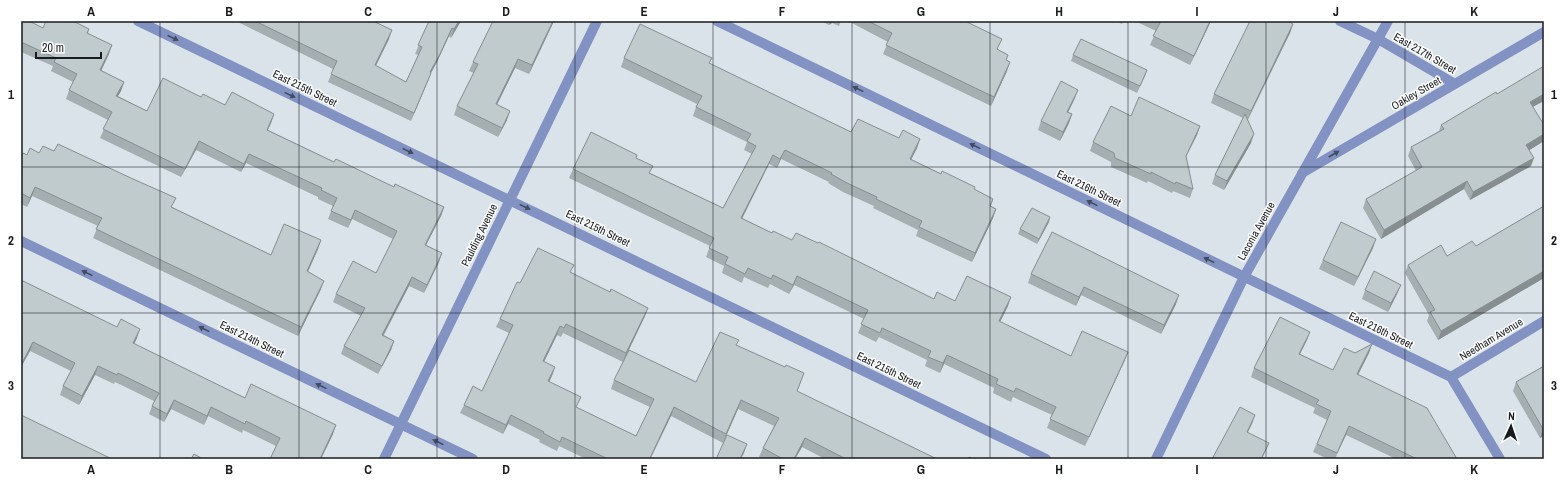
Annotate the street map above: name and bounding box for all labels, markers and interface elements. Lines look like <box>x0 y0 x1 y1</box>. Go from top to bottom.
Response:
text: A <box>87 3 95 20</box>
text: B <box>225 3 233 20</box>
text: C <box>364 3 372 20</box>
text: D <box>502 3 510 20</box>
text: E <box>640 3 648 20</box>
text: F <box>779 3 786 20</box>
text: G <box>917 3 925 20</box>
text: H <box>1055 3 1063 20</box>
text: I <box>1196 3 1199 20</box>
text: J <box>1333 3 1339 20</box>
text: K <box>1470 3 1478 20</box>
street label: East 217th Street <box>1391 30 1459 77</box>
scale bar <box>36 34 101 60</box>
one-way arrow <box>168 35 179 41</box>
text: 20 m <box>42 40 64 56</box>
street label: East 215th Street <box>271 66 340 110</box>
street label: Oakley Street <box>1389 73 1444 113</box>
text: 1 <box>8 86 14 103</box>
one-way arrow <box>852 86 864 92</box>
text: 1 <box>1551 86 1557 103</box>
one-way arrow <box>285 91 296 98</box>
one-way arrow <box>969 143 981 149</box>
one-way arrow <box>402 148 413 154</box>
one-way arrow <box>1329 151 1340 158</box>
street label: East 216th Street <box>1055 166 1124 210</box>
street label: Laconia Avenue <box>1234 199 1278 263</box>
one-way arrow <box>1086 200 1098 206</box>
street label: Paulding Avenue <box>458 201 500 269</box>
one-way arrow <box>519 204 531 210</box>
street label: East 215th Street <box>564 206 633 250</box>
text: 2 <box>8 232 14 249</box>
text: 2 <box>1551 232 1557 249</box>
one-way arrow <box>1203 256 1215 263</box>
one-way arrow <box>81 270 93 276</box>
street label: East 216th Street <box>1347 308 1416 352</box>
street label: Needham Avenue <box>1457 315 1525 363</box>
street label: East 214th Street <box>218 317 287 361</box>
one-way arrow <box>198 326 210 332</box>
street label: East 215th Street <box>855 348 924 392</box>
text: 3 <box>8 377 14 394</box>
text: 3 <box>1551 377 1557 394</box>
one-way arrow <box>315 383 327 389</box>
north arrow <box>1491 406 1531 446</box>
text: N <box>1508 409 1515 423</box>
one-way arrow <box>433 439 444 445</box>
text: A <box>87 461 95 478</box>
text: B <box>225 461 233 478</box>
text: C <box>364 461 372 478</box>
text: D <box>502 461 510 478</box>
text: E <box>640 461 648 478</box>
text: F <box>779 461 786 478</box>
text: G <box>917 461 925 478</box>
text: H <box>1055 461 1063 478</box>
text: I <box>1196 461 1199 478</box>
text: J <box>1333 461 1339 478</box>
text: K <box>1470 461 1478 478</box>

